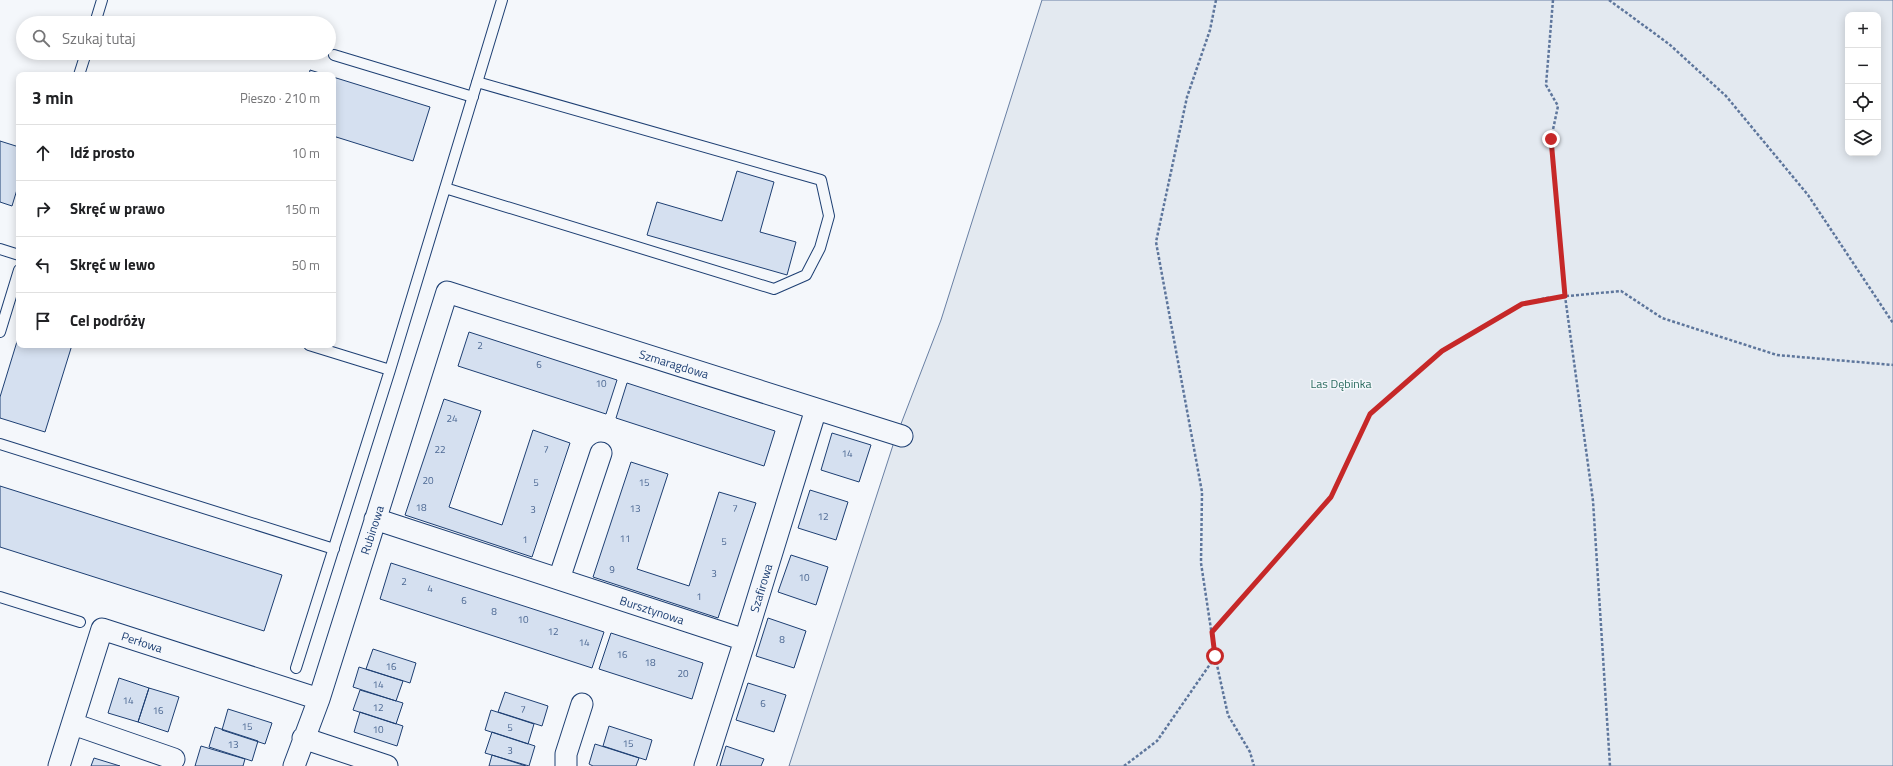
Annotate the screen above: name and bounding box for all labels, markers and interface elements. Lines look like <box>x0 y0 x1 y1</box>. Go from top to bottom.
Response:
map controls <box>1845 12 1881 156</box>
button: + <box>1845 12 1881 48</box>
search box <box>16 16 336 60</box>
icon: search <box>30 27 52 49</box>
text: Szukaj tutaj <box>62 27 135 50</box>
button: − <box>1845 48 1881 84</box>
button: locate <box>1845 84 1881 120</box>
text: 3 min <box>32 85 73 111</box>
text: Pieszo · 210 m <box>240 88 320 108</box>
button: layers <box>1845 120 1881 156</box>
route end <box>1542 130 1560 148</box>
text: Idź prosto <box>70 141 135 164</box>
icon: ahead <box>32 142 54 164</box>
text: 10 m <box>292 143 320 163</box>
text: Skręć w prawo <box>70 197 165 220</box>
icon: right <box>32 198 54 220</box>
text: 150 m <box>284 199 320 219</box>
text: Skręć w lewo <box>70 253 155 276</box>
icon: left <box>32 254 54 276</box>
text: 50 m <box>292 255 320 275</box>
text: Cel podróży <box>70 309 145 332</box>
icon: arrive <box>32 310 54 332</box>
house number: 2 <box>477 338 483 353</box>
street label: Szmaragdowa <box>637 344 711 384</box>
house number: 6 <box>536 357 542 372</box>
park label: Las Dębinka <box>1311 374 1371 393</box>
house number: 10 <box>595 376 607 391</box>
house number: 24 <box>446 411 458 426</box>
house number: 22 <box>434 442 446 457</box>
house number: 7 <box>543 442 549 457</box>
house number: 14 <box>841 446 853 461</box>
house number: 20 <box>422 473 434 488</box>
house number: 5 <box>533 475 539 490</box>
house number: 15 <box>638 475 650 490</box>
house number: 18 <box>415 500 427 515</box>
house number: 13 <box>629 501 641 516</box>
house number: 7 <box>732 501 738 516</box>
house number: 3 <box>530 502 536 517</box>
street label: Rubinowa <box>355 503 389 557</box>
house number: 12 <box>817 509 829 524</box>
house number: 11 <box>619 531 631 546</box>
house number: 1 <box>522 532 528 547</box>
house number: 5 <box>721 534 727 549</box>
street label: Szafirowa <box>745 561 777 615</box>
house number: 9 <box>609 562 615 577</box>
house number: 3 <box>711 566 717 581</box>
house number: 10 <box>798 570 810 585</box>
house number: 2 <box>401 574 407 589</box>
house number: 4 <box>427 581 433 596</box>
house number: 1 <box>696 589 702 604</box>
street label: Bursztynowa <box>617 591 687 629</box>
house number: 6 <box>461 593 467 608</box>
house number: 8 <box>491 604 497 619</box>
house number: 10 <box>517 612 529 627</box>
house number: 12 <box>547 624 559 639</box>
street label: Perłowa <box>119 626 165 658</box>
house number: 8 <box>779 632 785 647</box>
house number: 14 <box>578 635 590 650</box>
house number: 16 <box>616 647 628 662</box>
route start <box>1206 647 1224 665</box>
house number: 18 <box>644 655 656 670</box>
house number: 16 <box>385 659 397 674</box>
house number: 20 <box>677 666 689 681</box>
house number: 14 <box>372 677 384 692</box>
house number: 14 <box>122 693 134 708</box>
house number: 6 <box>760 696 766 711</box>
house number: 12 <box>372 700 384 715</box>
house number: 7 <box>520 702 526 717</box>
house number: 16 <box>152 703 164 718</box>
house number: 15 <box>241 719 253 734</box>
house number: 5 <box>507 720 513 735</box>
house number: 10 <box>372 722 384 737</box>
house number: 15 <box>622 736 634 751</box>
house number: 13 <box>227 737 239 752</box>
house number: 3 <box>507 743 513 758</box>

